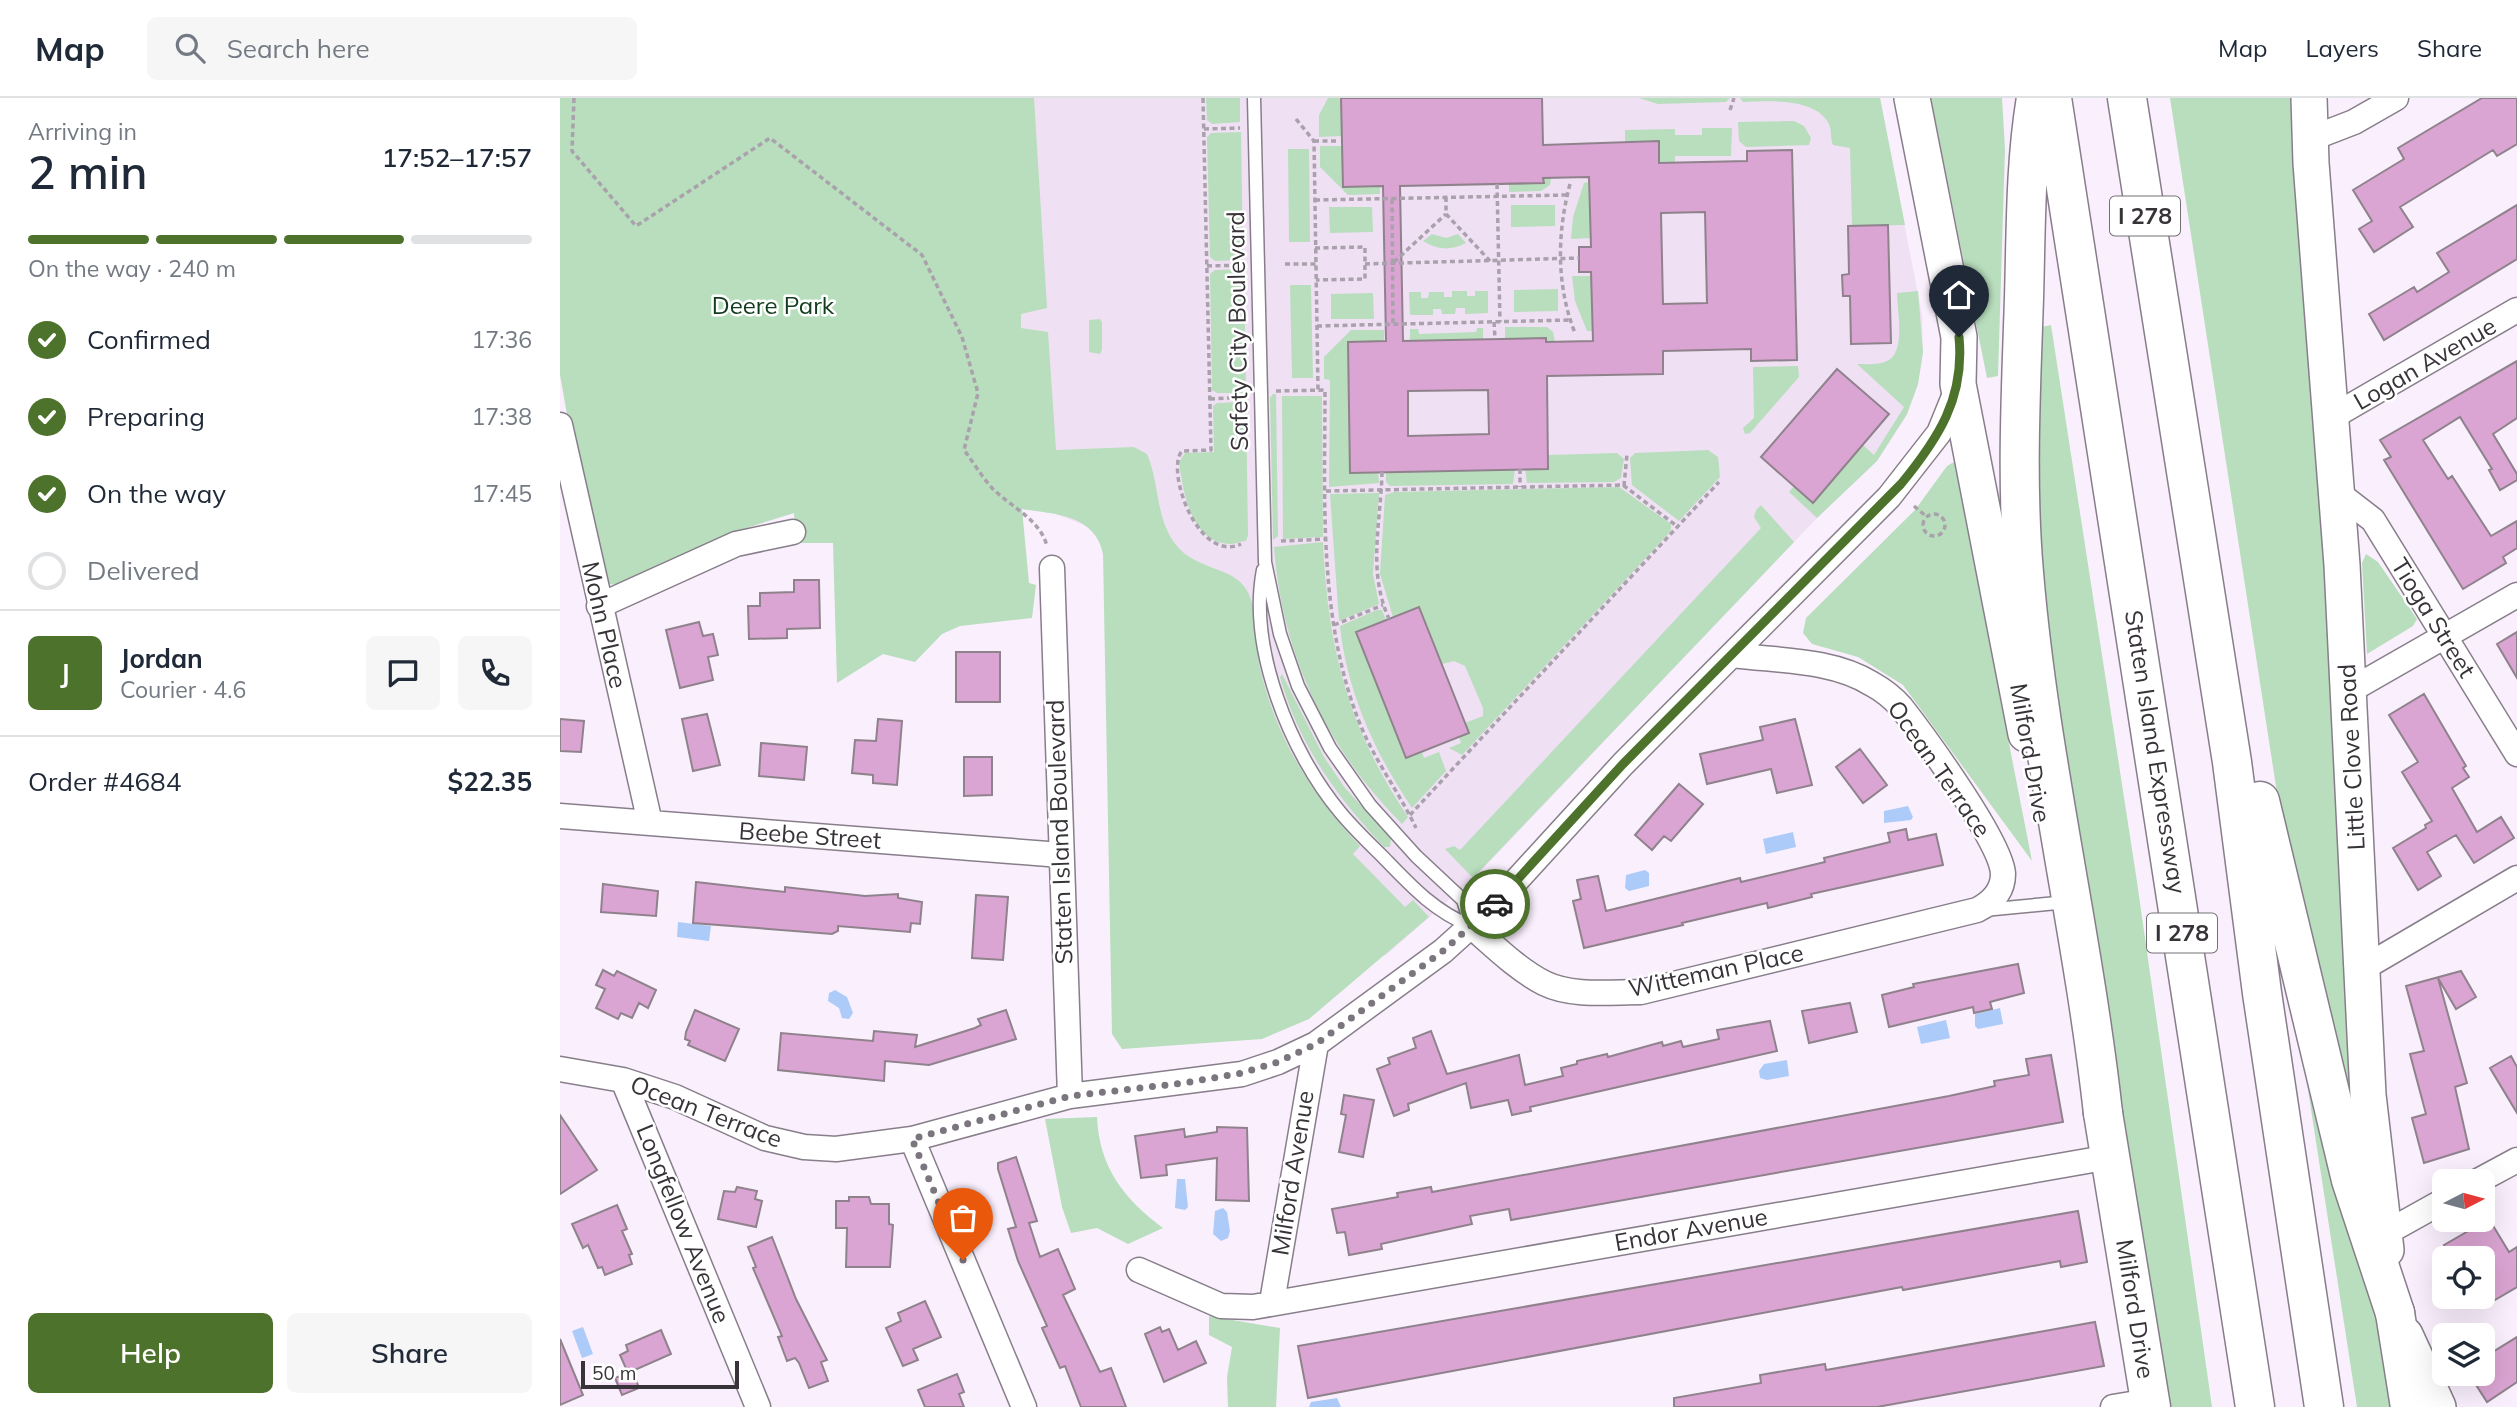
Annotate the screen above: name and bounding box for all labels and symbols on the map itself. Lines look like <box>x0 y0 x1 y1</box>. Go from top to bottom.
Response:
road number: I 278 <box>2110 197 2180 236</box>
street label: Safety City Boulevard <box>1220 211 1254 451</box>
pin <box>1929 265 1989 337</box>
park label: Deere Park <box>712 290 835 320</box>
street label: Logan Avenue <box>2348 310 2501 416</box>
street label: Tioga Street <box>2385 552 2482 683</box>
street label: Mohn Place <box>576 558 634 691</box>
street label: Staten Island Expressway <box>2119 608 2193 896</box>
street label: Little Clove Road <box>2331 663 2371 851</box>
street label: Milford Drive <box>2004 681 2058 825</box>
street label: Ocean Terrace <box>1882 694 1998 843</box>
street label: Staten Island Boulevard <box>1039 699 1079 965</box>
street label: Beebe Street <box>738 815 882 855</box>
courier <box>1460 869 1530 939</box>
road number: I 278 <box>2147 914 2217 953</box>
street label: Witteman Place <box>1626 937 1806 1003</box>
street label: Ocean Terrace <box>626 1068 786 1154</box>
street label: Milford Avenue <box>1264 1088 1320 1257</box>
street label: Longfellow Avenue <box>630 1120 737 1327</box>
north arrow <box>2432 1169 2496 1232</box>
pin <box>933 1188 993 1260</box>
street label: Endor Avenue <box>1612 1201 1770 1257</box>
street label: Milford Drive <box>2110 1237 2162 1381</box>
scale bar <box>581 1358 738 1390</box>

